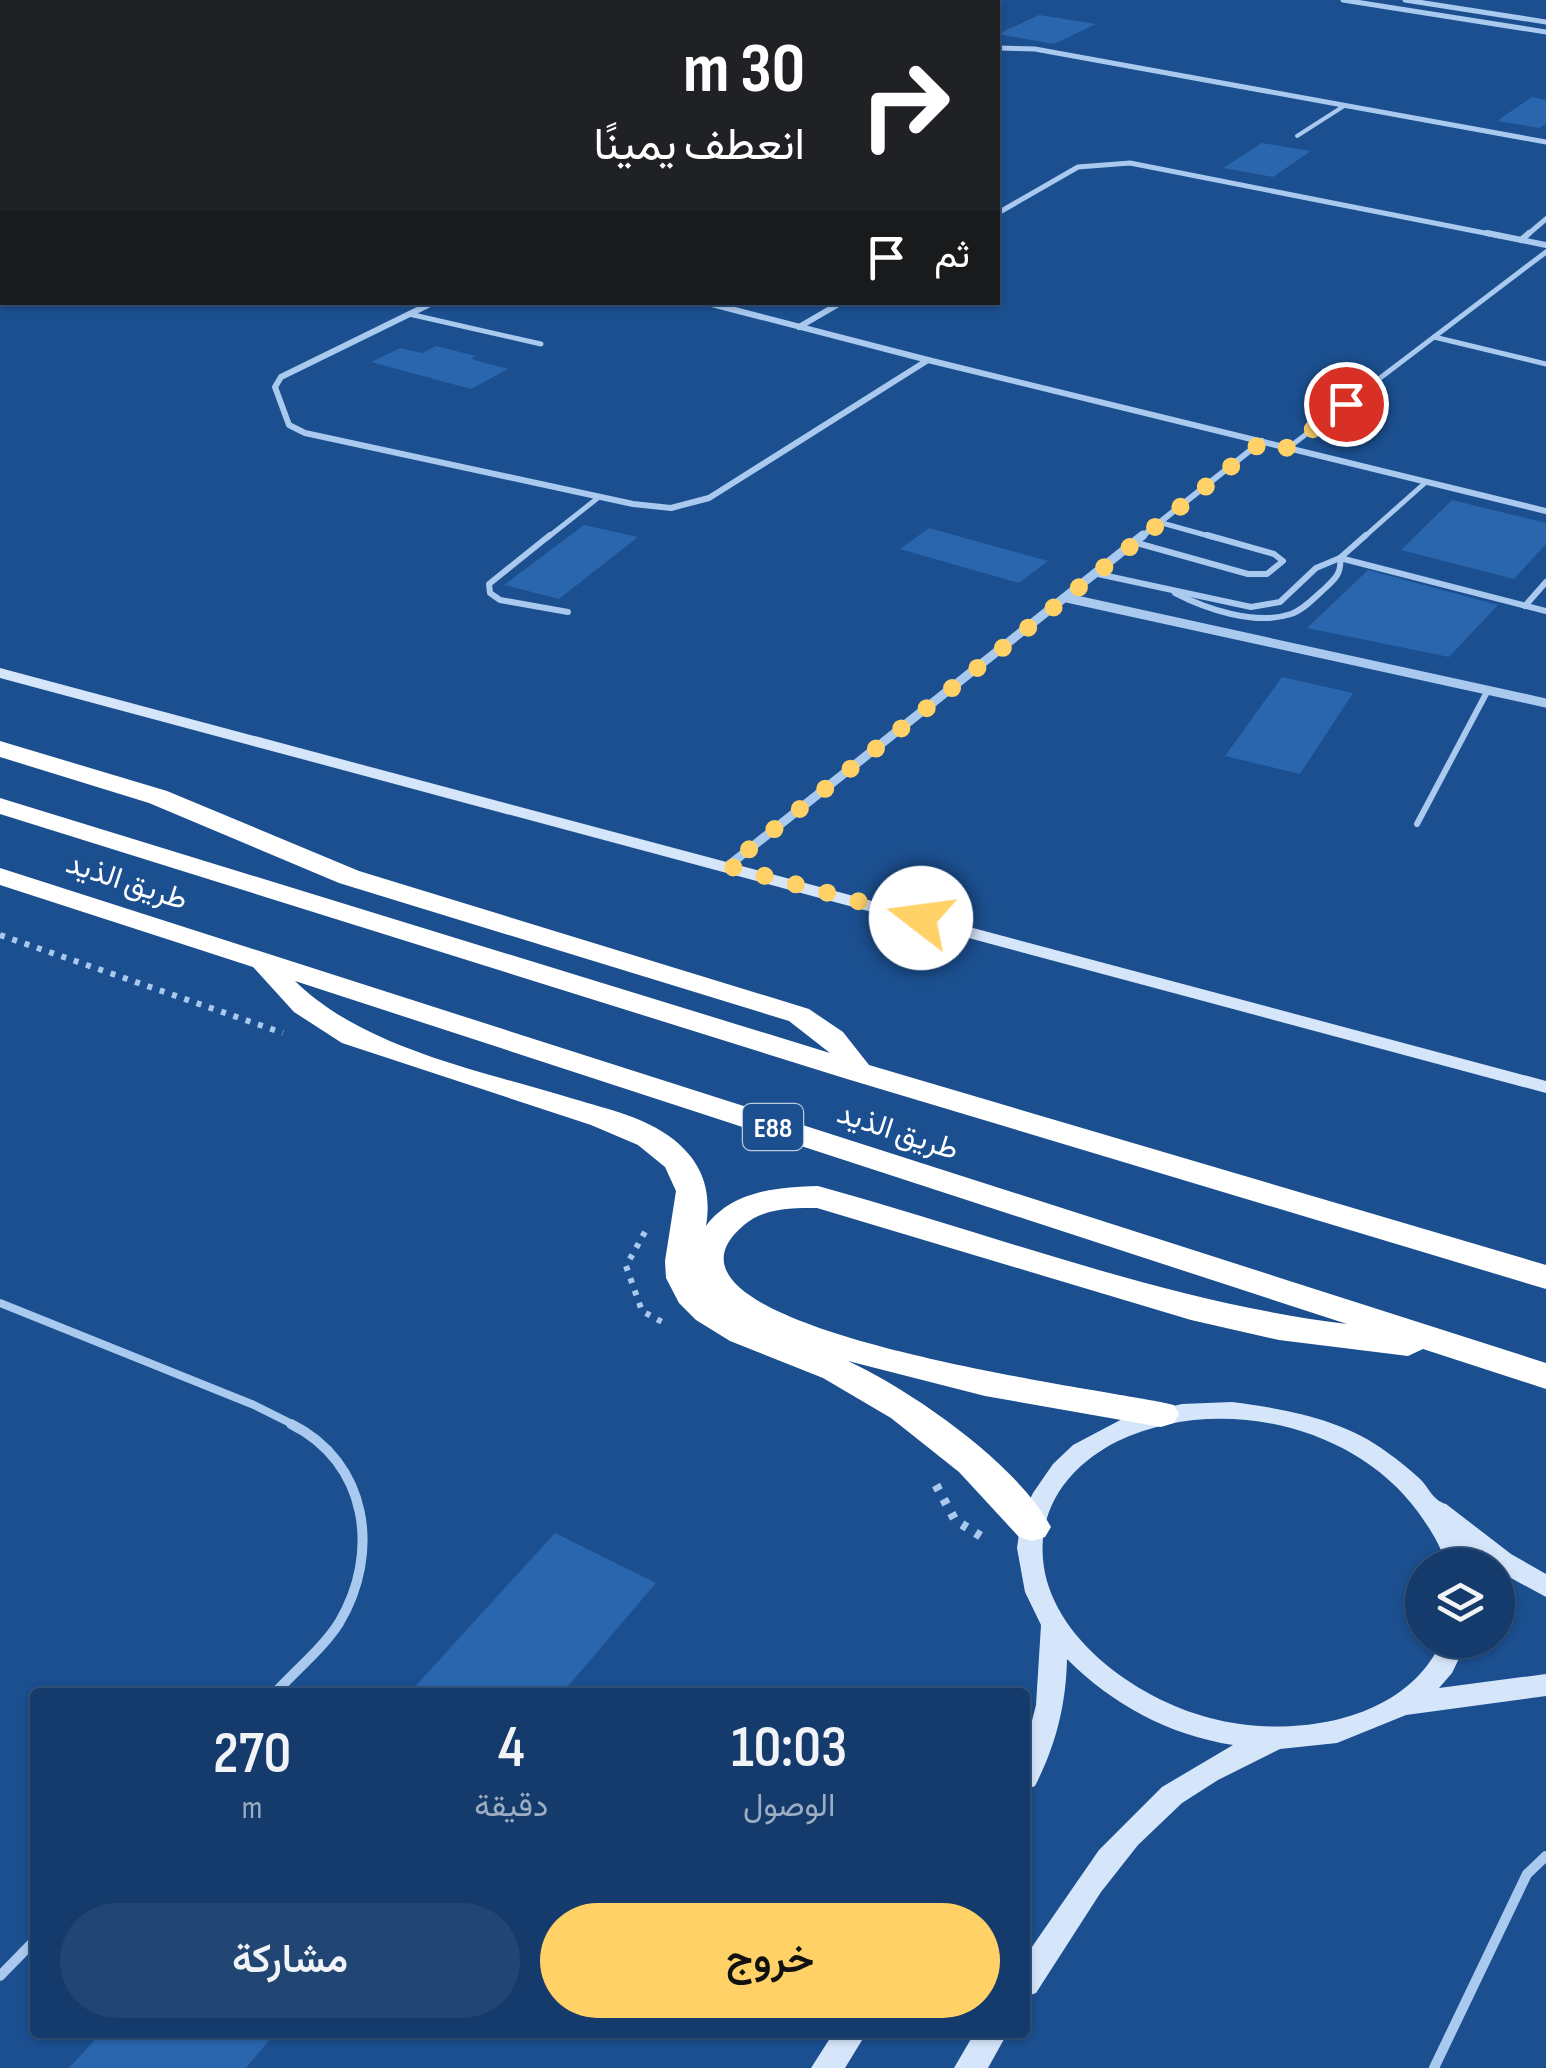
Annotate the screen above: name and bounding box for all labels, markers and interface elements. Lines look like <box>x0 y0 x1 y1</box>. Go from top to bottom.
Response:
text: 30 m <box>683 28 805 112</box>
icon: right <box>840 40 970 170</box>
text: انعطف يمينًا <box>594 118 805 173</box>
icon: arrive <box>859 230 914 285</box>
text: ثم <box>934 233 970 278</box>
pin <box>1304 362 1389 447</box>
icon: arrive <box>1319 377 1374 432</box>
street label: طريق الذيد <box>62 845 192 918</box>
position arrow <box>869 866 973 970</box>
street label: طريق الذيد <box>833 1095 963 1168</box>
road number: E88 <box>743 1104 803 1150</box>
map controls <box>1405 1548 1515 1658</box>
button: layers <box>1405 1548 1515 1658</box>
text: 4 <box>498 1712 525 1784</box>
text: 10:03 <box>731 1712 847 1784</box>
text: 270 <box>213 1718 291 1790</box>
text: دقيقة <box>474 1787 548 1826</box>
text: الوصول <box>743 1787 835 1826</box>
text: m <box>242 1789 262 1828</box>
button: مشاركة <box>60 1903 520 2018</box>
button: خروج <box>540 1903 1000 2018</box>

